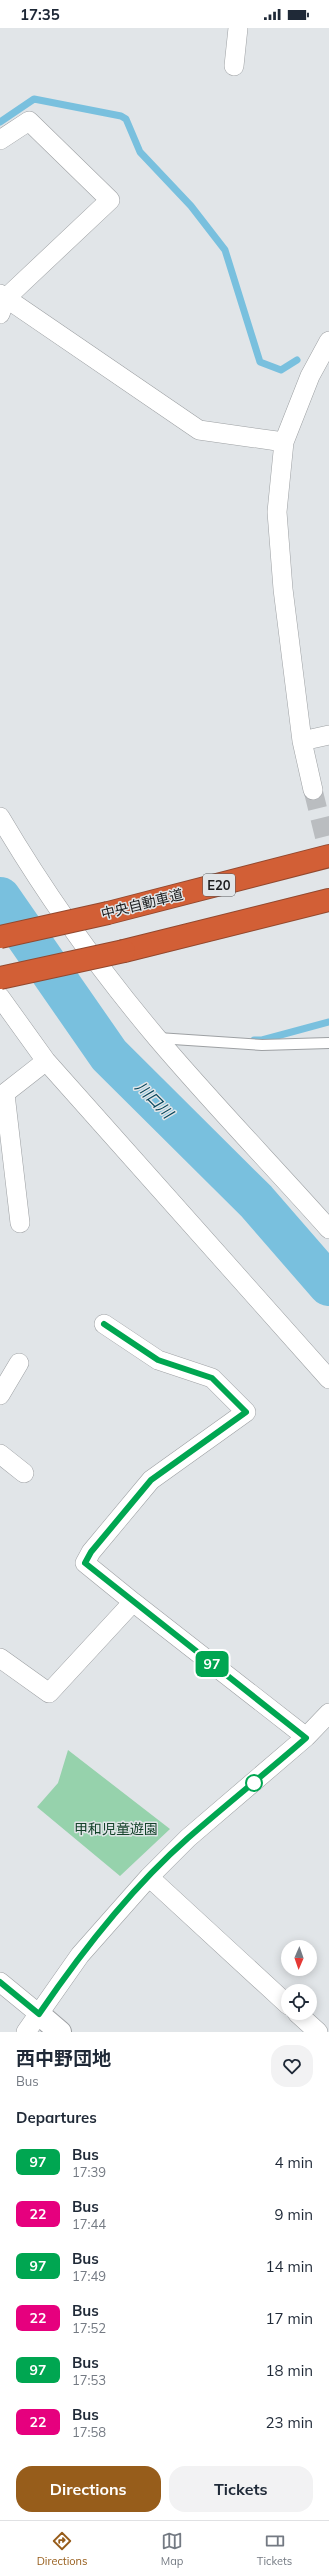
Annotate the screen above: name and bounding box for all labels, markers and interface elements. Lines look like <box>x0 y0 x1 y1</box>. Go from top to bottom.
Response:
text: 17:35 <box>20 5 60 24</box>
road number: E20 <box>203 874 235 896</box>
street label: 中央自動車道 <box>99 885 185 923</box>
water label: 川口川 <box>132 1077 178 1124</box>
line badge: 97 <box>194 1651 230 1677</box>
text: 97 <box>204 1655 220 1673</box>
unlabelled marker <box>245 1774 263 1792</box>
park label: 甲和児童遊園 <box>74 1820 158 1838</box>
north arrow <box>281 1940 317 1976</box>
map controls <box>281 1940 317 2020</box>
button: locate <box>281 1984 317 2020</box>
button: heart <box>271 2045 313 2087</box>
text: 西中野団地 <box>16 2046 111 2070</box>
text: Bus <box>16 2073 39 2089</box>
text: Departures <box>16 2108 97 2127</box>
text: Bus <box>72 2145 99 2164</box>
text: 97 <box>30 2153 46 2171</box>
text: 4 min <box>275 2153 313 2172</box>
text: 17:39 <box>72 2164 106 2180</box>
text: Bus <box>72 2197 99 2216</box>
text: 22 <box>30 2205 46 2223</box>
text: 9 min <box>275 2205 313 2224</box>
text: 17:44 <box>72 2216 106 2232</box>
text: Bus <box>72 2249 99 2268</box>
text: 97 <box>30 2257 46 2275</box>
text: 14 min <box>266 2257 313 2276</box>
text: 17:49 <box>72 2268 106 2284</box>
text: Bus <box>72 2301 99 2320</box>
text: 22 <box>30 2309 46 2327</box>
text: 17 min <box>266 2309 313 2328</box>
text: 17:52 <box>72 2320 106 2336</box>
text: Bus <box>72 2353 99 2372</box>
text: 97 <box>30 2361 46 2379</box>
text: 18 min <box>266 2361 313 2380</box>
text: 17:53 <box>72 2372 106 2388</box>
text: Bus <box>72 2405 99 2424</box>
text: 22 <box>30 2413 46 2431</box>
text: 23 min <box>266 2413 313 2432</box>
text: 17:58 <box>72 2424 106 2440</box>
button: Directions <box>16 2466 161 2512</box>
button: Tickets <box>169 2466 313 2512</box>
tab: Directions <box>37 2530 88 2568</box>
tab: Map <box>161 2530 183 2568</box>
tab: Tickets <box>257 2530 292 2568</box>

